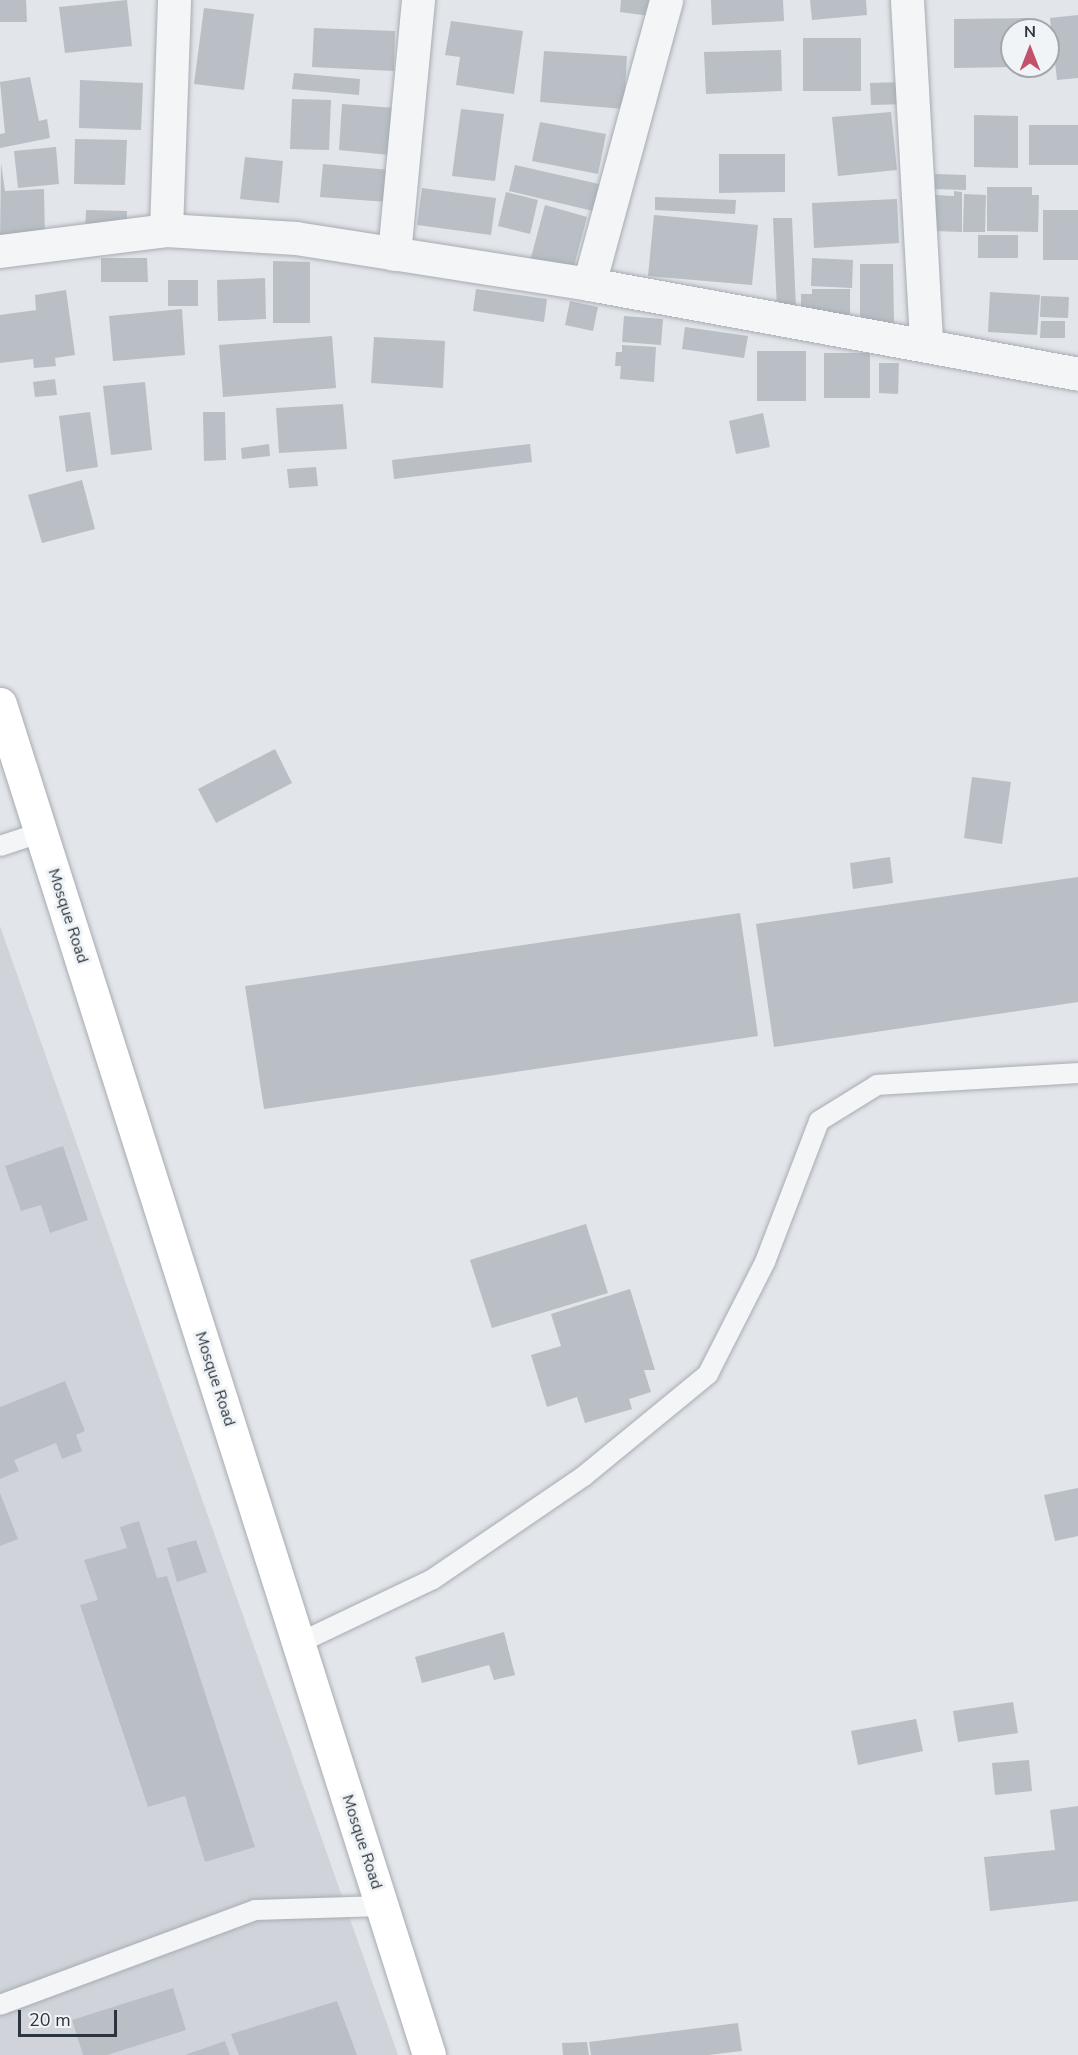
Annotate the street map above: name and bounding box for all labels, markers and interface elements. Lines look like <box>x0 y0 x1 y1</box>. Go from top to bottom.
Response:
north arrow <box>1000 18 1060 78</box>
text: N <box>1024 21 1036 43</box>
street label: Mosque Road <box>44 866 92 966</box>
street label: Mosque Road <box>191 1329 239 1429</box>
street label: Mosque Road <box>338 1792 386 1892</box>
scale bar <box>21 1998 120 2036</box>
text: 20 m <box>29 2008 71 2032</box>

